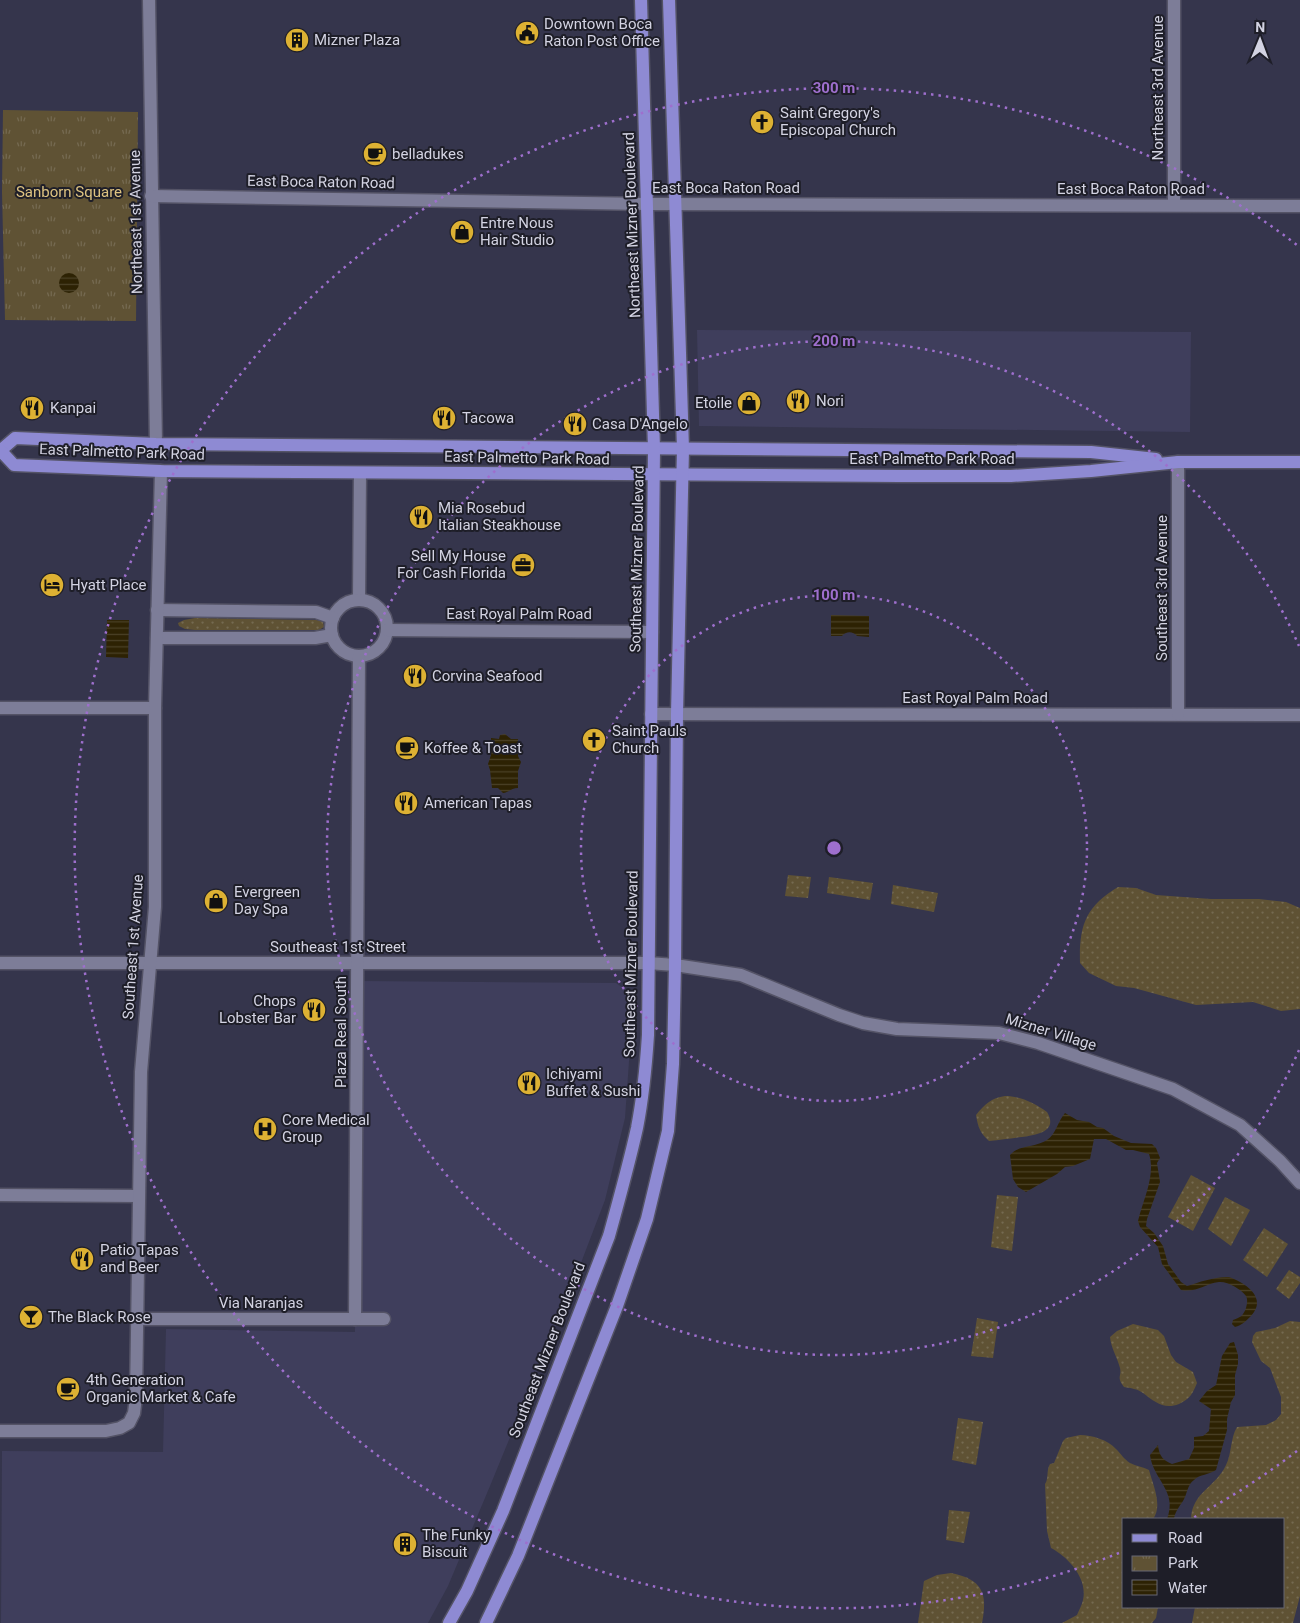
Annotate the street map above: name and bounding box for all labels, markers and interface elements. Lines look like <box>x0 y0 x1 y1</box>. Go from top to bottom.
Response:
place label: Downtown Boca Raton Post Office <box>544 15 660 50</box>
street label: Northeast 3rd Avenue <box>1149 15 1167 160</box>
north arrow <box>1235 15 1285 65</box>
text: N <box>1255 19 1265 35</box>
public building icon: Downtown Boca Raton Post Office <box>514 20 540 46</box>
building icon: Mizner Plaza <box>284 27 310 53</box>
place label: Mizner Plaza <box>314 31 400 49</box>
text: 300 m <box>813 79 855 97</box>
place label: Saint Gregory's Episcopal Church <box>780 104 896 139</box>
church icon: Saint Gregory's Episcopal Church <box>749 109 775 135</box>
street label: Northeast Mizner Boulevard <box>620 132 644 318</box>
cafe icon: belladukes <box>362 141 388 167</box>
place label: belladukes <box>392 145 464 163</box>
street label: Northeast 1st Avenue <box>126 150 146 294</box>
street label: East Boca Raton Road <box>247 172 395 192</box>
street label: East Boca Raton Road <box>652 179 800 197</box>
street label: East Boca Raton Road <box>1057 180 1205 198</box>
park label: Sanborn Square <box>16 183 122 201</box>
place label: Entre Nous Hair Studio <box>480 214 554 249</box>
shop icon: Entre Nous Hair Studio <box>449 219 475 245</box>
text: 200 m <box>813 332 855 350</box>
restaurant icon: Nori <box>785 388 811 414</box>
shop icon: Etoile <box>736 390 762 416</box>
place label: Nori <box>816 392 844 410</box>
place label: Etoile <box>695 394 732 412</box>
restaurant icon: Kanpai <box>19 395 45 421</box>
place label: Kanpai <box>50 399 96 417</box>
restaurant icon: Tacowa <box>431 405 457 431</box>
place label: Tacowa <box>462 409 514 427</box>
restaurant icon: Casa D'Angelo <box>562 411 588 437</box>
place label: Casa D'Angelo <box>592 415 688 433</box>
street label: East Palmetto Park Road <box>39 440 205 464</box>
street label: East Palmetto Park Road <box>444 448 610 468</box>
street label: East Palmetto Park Road <box>849 450 1015 468</box>
street label: Southeast Mizner Boulevard <box>626 465 648 653</box>
place label: Mia Rosebud Italian Steakhouse <box>438 499 561 534</box>
restaurant icon: Mia Rosebud Italian Steakhouse <box>408 504 434 530</box>
street label: Southeast 3rd Avenue <box>1153 515 1171 661</box>
place label: Sell My House For Cash Florida <box>397 547 506 582</box>
office icon: Sell My House For Cash Florida <box>510 552 536 578</box>
hotel icon: Hyatt Place <box>39 572 65 598</box>
place label: Hyatt Place <box>70 576 147 594</box>
text: 100 m <box>813 586 855 604</box>
street label: East Royal Palm Road <box>446 605 592 623</box>
restaurant icon: Corvina Seafood <box>402 663 428 689</box>
place label: Corvina Seafood <box>432 667 542 685</box>
street label: East Royal Palm Road <box>902 689 1048 707</box>
place label: Saint Pauls Church <box>612 722 687 757</box>
church icon: Saint Pauls Church <box>581 727 607 753</box>
cafe icon: Koffee & Toast <box>394 735 420 761</box>
place label: Koffee & Toast <box>424 739 522 757</box>
restaurant icon: American Tapas <box>393 790 419 816</box>
place label: American Tapas <box>424 794 532 812</box>
centre of rings <box>825 839 843 857</box>
street label: Southeast Mizner Boulevard <box>620 870 642 1058</box>
street label: Southeast 1st Avenue <box>119 874 147 1020</box>
place label: Evergreen Day Spa <box>234 883 300 918</box>
shop icon: Evergreen Day Spa <box>203 888 229 914</box>
street label: Southeast 1st Street <box>270 938 406 956</box>
street label: Plaza Real South <box>332 976 350 1088</box>
place label: Chops Lobster Bar <box>219 992 296 1027</box>
restaurant icon: Chops Lobster Bar <box>301 997 327 1023</box>
street label: Mizner Village <box>1003 1010 1099 1054</box>
place label: Ichiyami Buffet & Sushi <box>546 1065 640 1100</box>
restaurant icon: Ichiyami Buffet & Sushi <box>516 1070 542 1096</box>
place label: Core Medical Group <box>282 1111 370 1146</box>
hospital icon: Core Medical Group <box>252 1116 278 1142</box>
place label: Patio Tapas and Beer <box>100 1241 179 1276</box>
restaurant icon: Patio Tapas and Beer <box>69 1246 95 1272</box>
street label: Southeast Mizner Boulevard <box>505 1259 589 1441</box>
street label: Via Naranjas <box>219 1294 303 1312</box>
bar icon: The Black Rose <box>18 1304 44 1330</box>
place label: The Black Rose <box>48 1308 151 1326</box>
place label: 4th Generation Organic Market & Cafe <box>86 1371 236 1406</box>
cafe icon: 4th Generation Organic Market & Cafe <box>55 1376 81 1402</box>
legend <box>1122 1518 1285 1608</box>
place label: The Funky Biscuit <box>422 1526 490 1561</box>
text: Road <box>1168 1529 1202 1547</box>
building icon: The Funky Biscuit <box>392 1531 418 1557</box>
text: Park <box>1168 1554 1199 1572</box>
text: Water <box>1168 1579 1207 1597</box>

